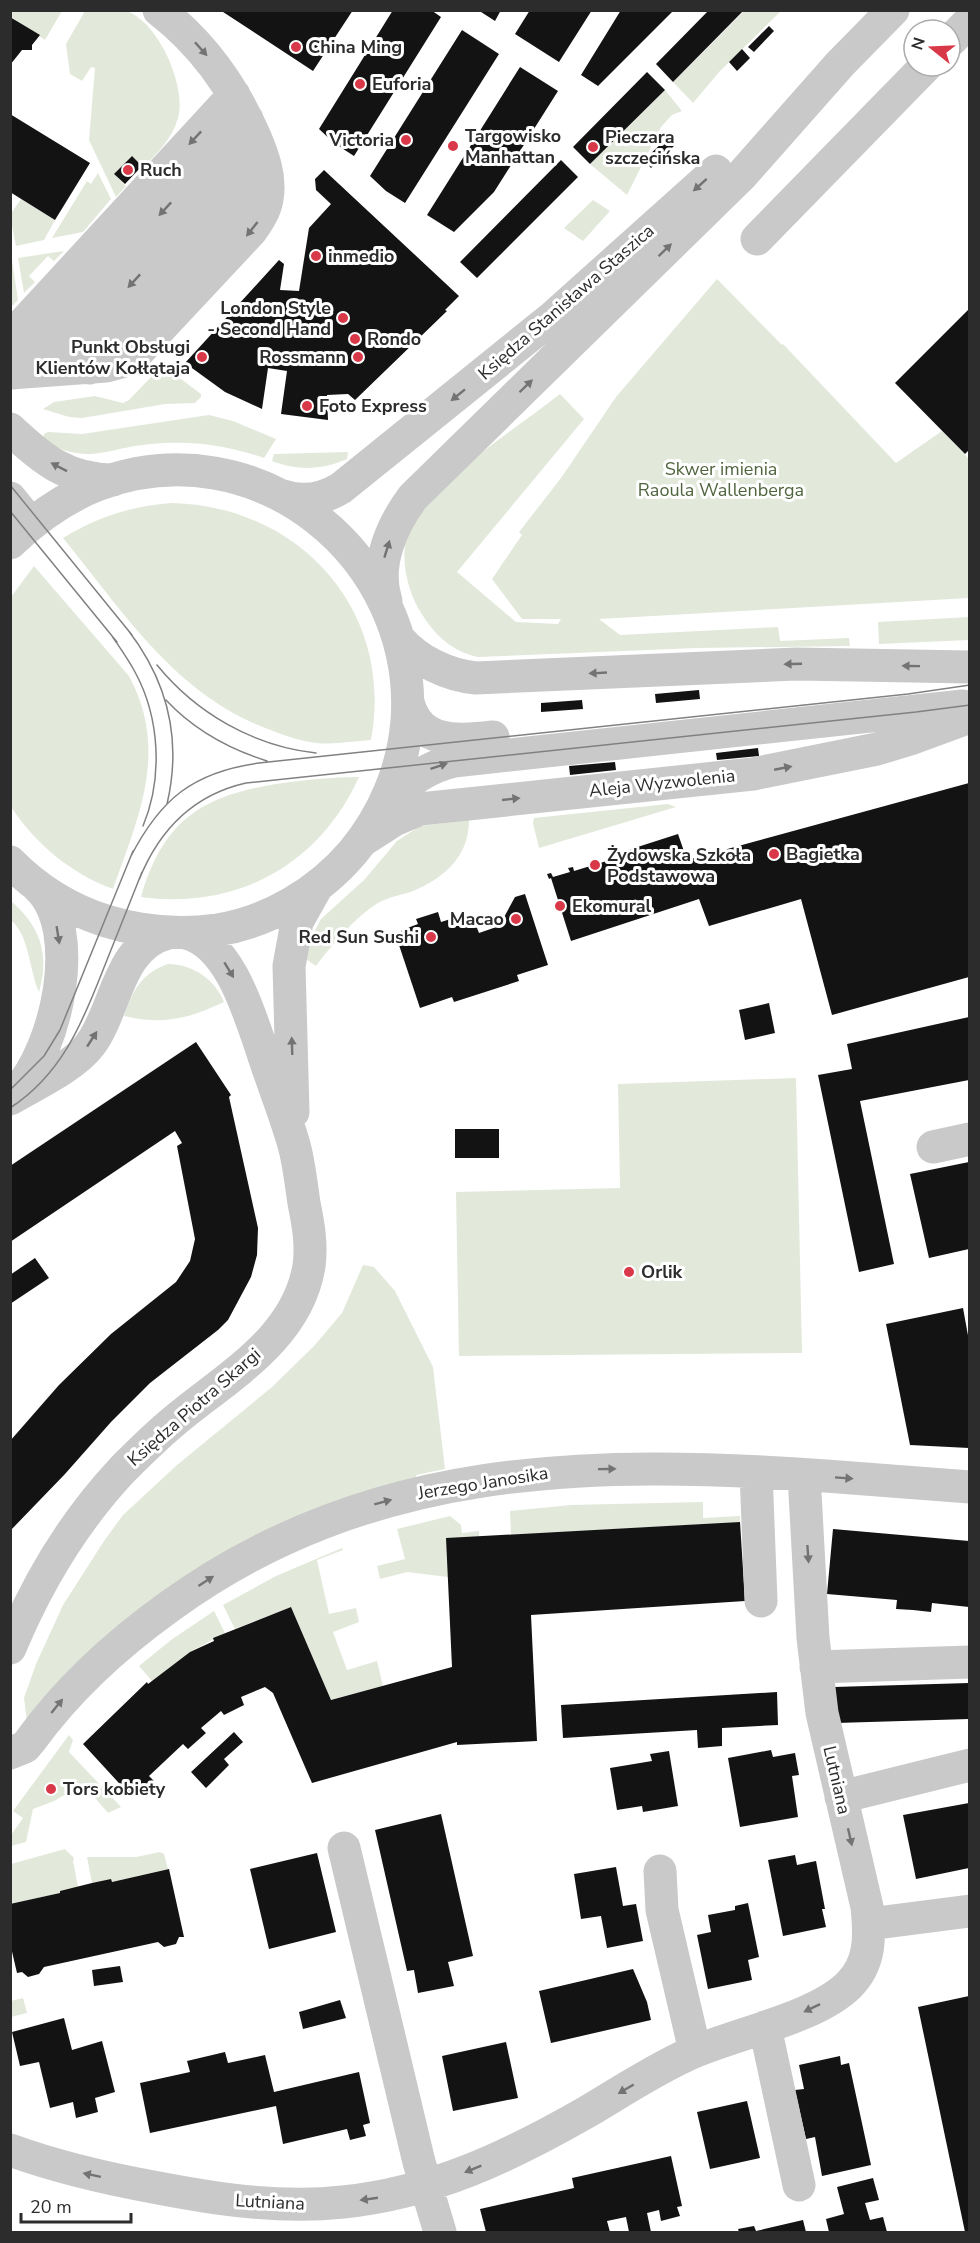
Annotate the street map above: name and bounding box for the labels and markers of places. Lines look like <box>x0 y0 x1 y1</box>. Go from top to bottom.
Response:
place label: China Ming <box>308 35 402 59</box>
marker: China Ming <box>289 40 303 54</box>
place label: Euforia <box>372 72 431 96</box>
marker: Euforia <box>353 77 367 91</box>
place label: Targowisko Manhattan <box>465 124 561 169</box>
place label: Pieczara szczecińska <box>605 125 700 170</box>
place label: Victoria <box>328 128 394 152</box>
marker: Victoria <box>399 133 413 147</box>
marker: Targowisko Manhattan <box>446 139 460 153</box>
marker: Pieczara szczecińska <box>586 140 600 154</box>
place label: Ruch <box>140 158 182 182</box>
marker: Ruch <box>121 163 135 177</box>
place label: inmedio <box>328 244 394 268</box>
marker: inmedio <box>309 249 323 263</box>
place label: London Style - Second Hand <box>207 296 331 341</box>
marker: London Style - Second Hand <box>336 311 350 325</box>
place label: Rondo <box>367 327 421 351</box>
marker: Rondo <box>348 332 362 346</box>
place label: Punkt Obsługi Klientów Kołłątaja <box>36 335 190 380</box>
place label: Rossmann <box>259 345 346 369</box>
marker: Punkt Obsługi Klientów Kołłątaja <box>195 350 209 364</box>
marker: Rossmann <box>351 350 365 364</box>
place label: Foto Express <box>319 394 427 418</box>
marker: Foto Express <box>300 399 314 413</box>
place label: Bagietka <box>786 842 860 866</box>
place label: Żydowska Szkoła Podstawowa <box>607 843 751 888</box>
marker: Bagietka <box>767 847 781 861</box>
marker: Żydowska Szkoła Podstawowa <box>588 858 602 872</box>
place label: Ekomural <box>572 894 652 918</box>
marker: Ekomural <box>553 899 567 913</box>
place label: Macao <box>450 907 504 931</box>
marker: Macao <box>509 912 523 926</box>
place label: Red Sun Sushi <box>299 925 419 949</box>
marker: Red Sun Sushi <box>424 930 438 944</box>
place label: Orlik <box>641 1260 683 1284</box>
marker: Orlik <box>622 1265 636 1279</box>
place label: Tors kobiety <box>63 1777 166 1801</box>
marker: Tors kobiety <box>44 1782 58 1796</box>

